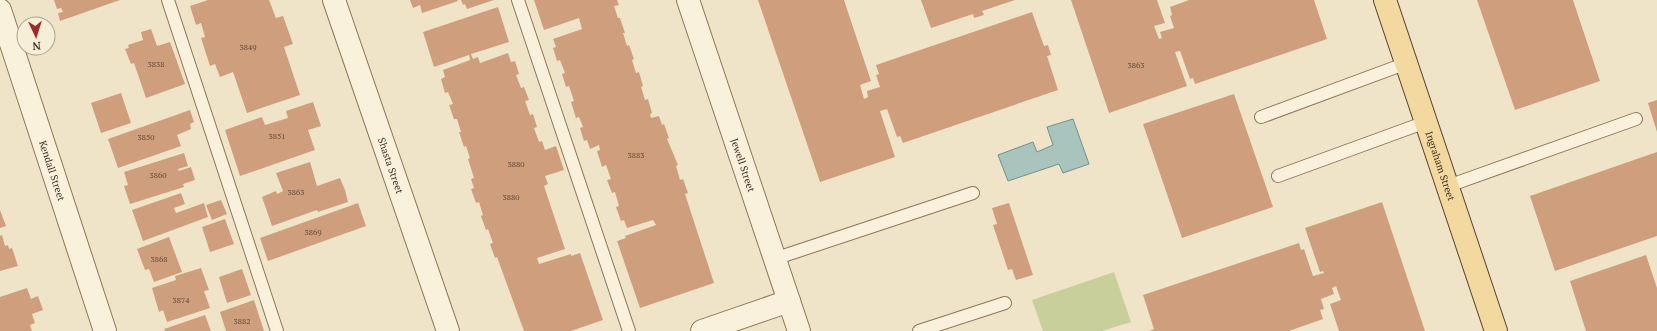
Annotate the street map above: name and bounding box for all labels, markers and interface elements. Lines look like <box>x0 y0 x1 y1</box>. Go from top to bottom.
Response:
north arrow <box>16 16 56 56</box>
text: N <box>31 39 41 53</box>
house number: 3849 <box>239 42 257 52</box>
house number: 3838 <box>147 59 165 69</box>
house number: 3863 <box>1127 60 1145 70</box>
street label: Ingraham Street <box>1423 130 1458 203</box>
house number: 3851 <box>268 131 286 141</box>
house number: 3850 <box>137 132 155 142</box>
street label: Shasta Street <box>375 136 407 196</box>
street label: Jewell Street <box>728 136 758 194</box>
street label: Kendall Street <box>37 139 69 203</box>
house number: 3883 <box>627 150 645 160</box>
house number: 3880 <box>507 159 525 169</box>
house number: 3860 <box>149 170 167 180</box>
house number: 3863 <box>287 187 305 197</box>
house number: 3880 <box>502 192 520 202</box>
house number: 3869 <box>304 227 322 237</box>
house number: 3868 <box>150 254 168 264</box>
house number: 3874 <box>172 295 190 305</box>
house number: 3882 <box>233 316 251 326</box>

